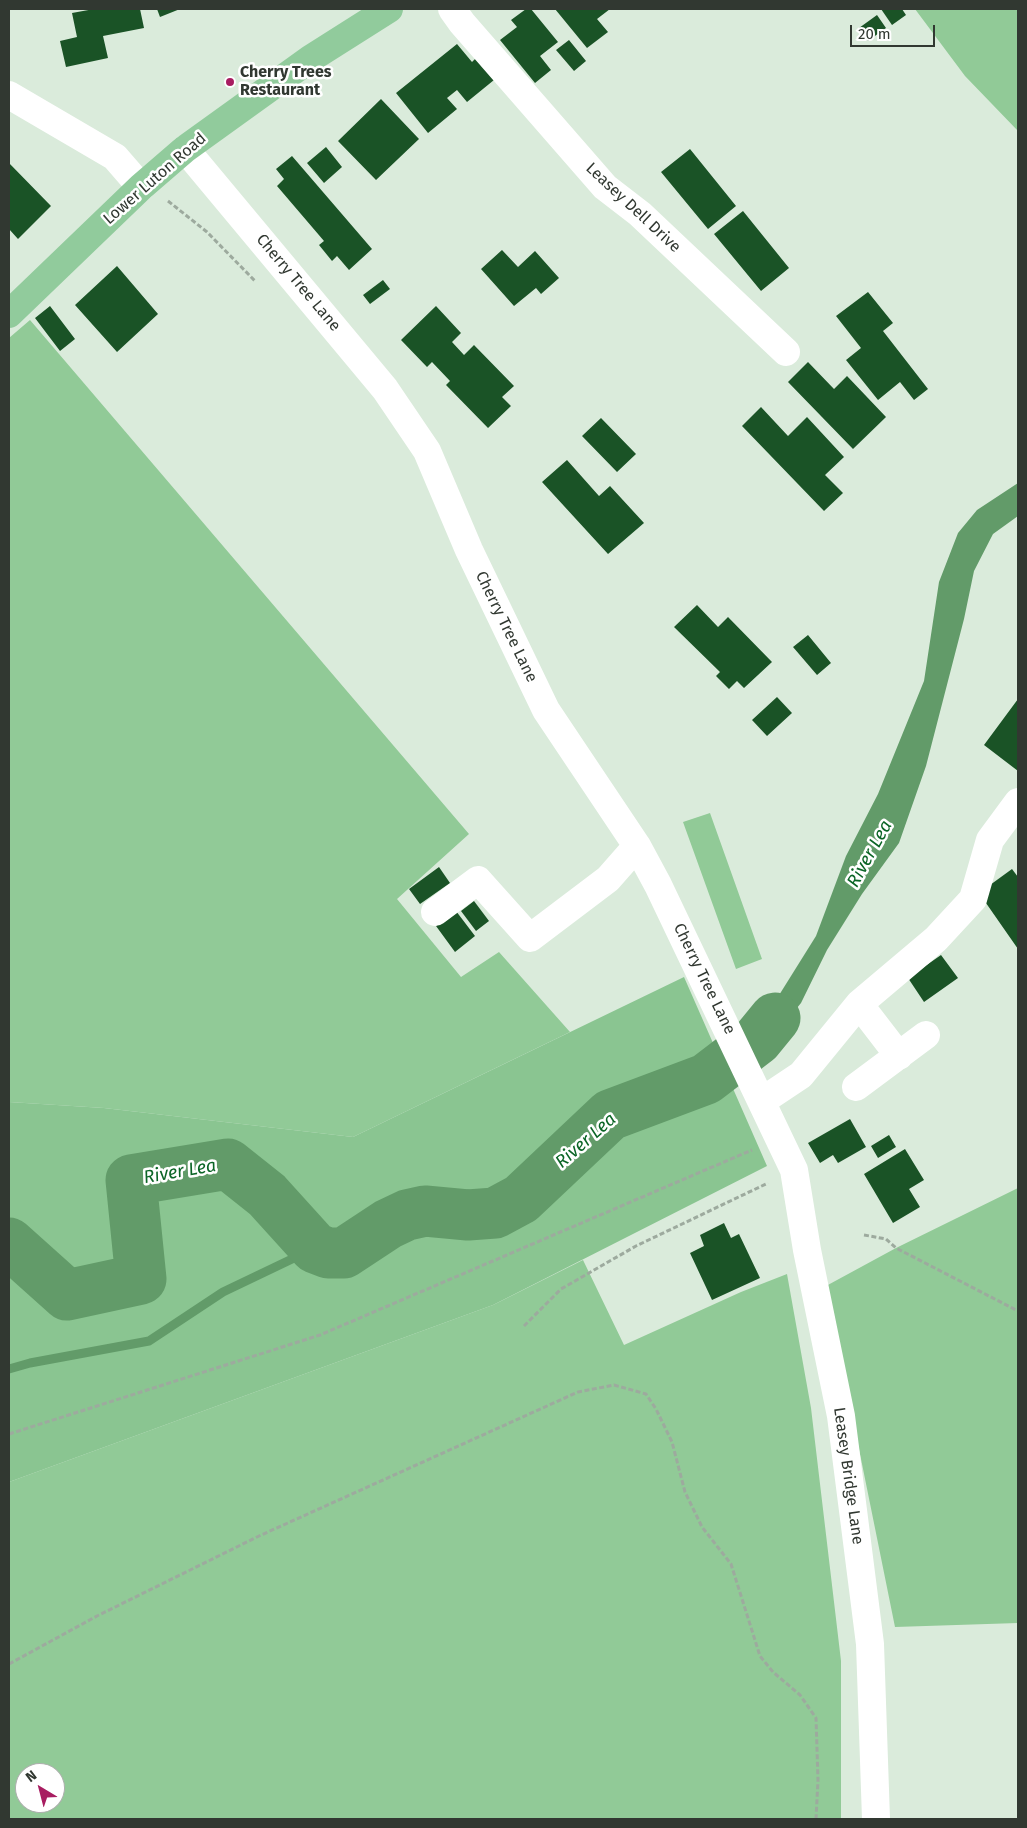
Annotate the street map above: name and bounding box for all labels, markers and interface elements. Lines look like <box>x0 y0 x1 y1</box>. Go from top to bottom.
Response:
scale bar <box>852 15 937 47</box>
text: 20 m <box>858 25 891 43</box>
place label: Cherry Trees Restaurant <box>240 63 332 101</box>
marker: Cherry Trees Restaurant <box>224 76 236 88</box>
street label: Lower Luton Road <box>100 129 210 229</box>
street label: Leasey Dell Drive <box>581 159 685 257</box>
street label: Cherry Tree Lane <box>252 230 344 336</box>
street label: Cherry Tree Lane <box>471 568 541 686</box>
water label: River Lea <box>843 817 897 891</box>
street label: Cherry Tree Lane <box>669 920 739 1038</box>
water label: River Lea <box>551 1109 621 1173</box>
water label: River Lea <box>142 1155 218 1189</box>
street label: Leasey Bridge Lane <box>829 1406 867 1546</box>
north arrow <box>15 1763 65 1813</box>
text: N <box>22 1767 40 1786</box>

